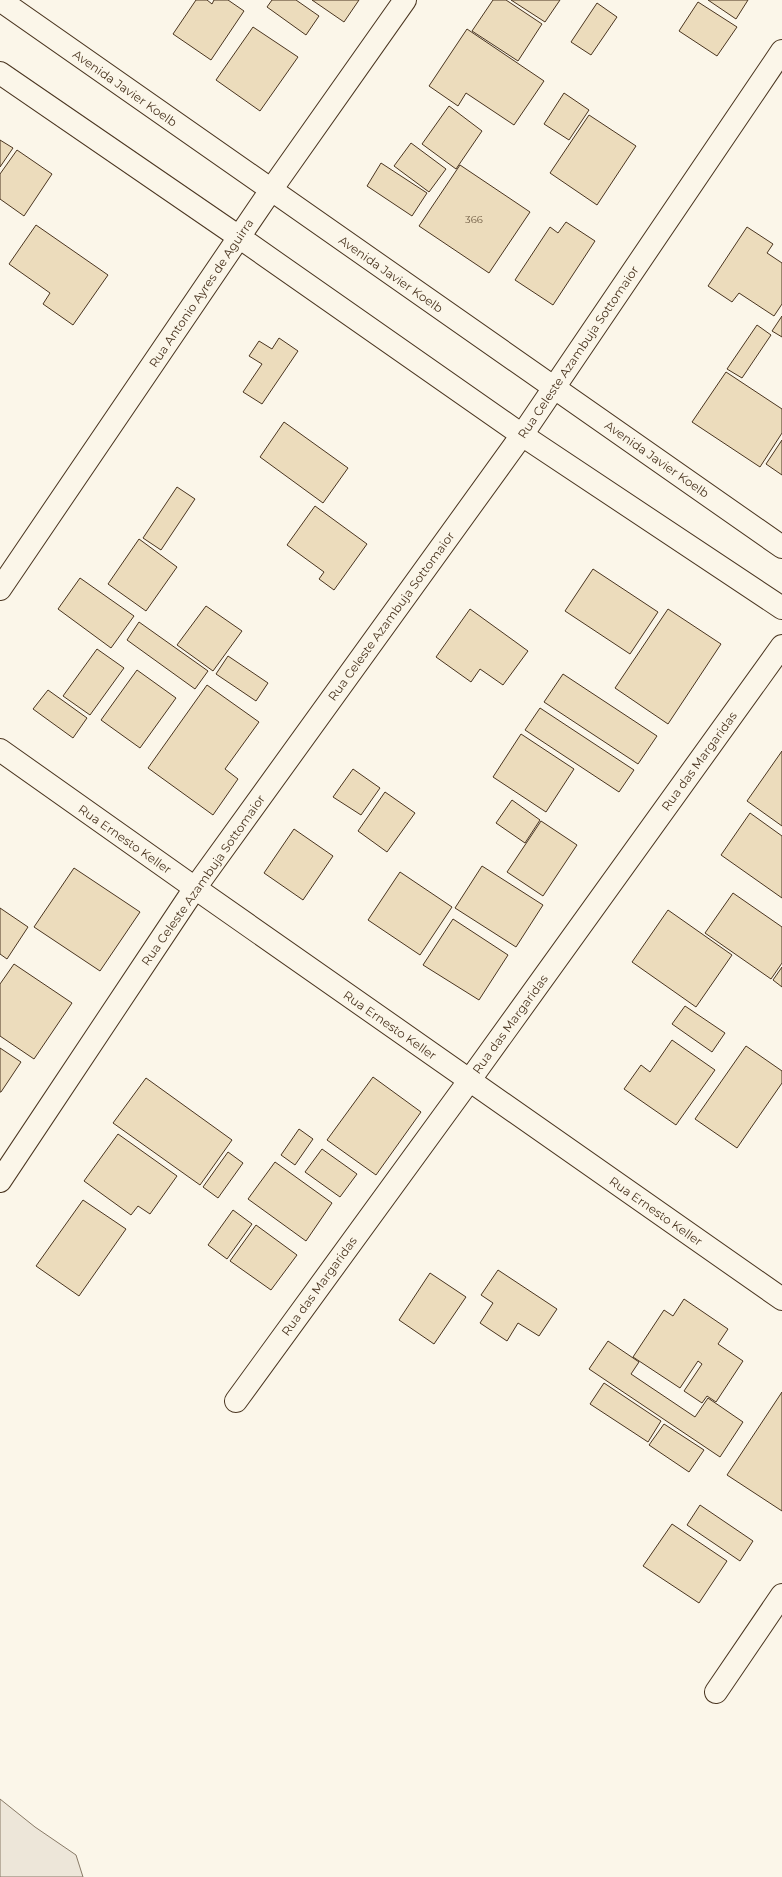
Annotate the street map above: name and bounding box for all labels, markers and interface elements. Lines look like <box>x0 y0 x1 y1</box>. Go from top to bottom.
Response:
street label: Avenida Javier Koelb <box>70 46 180 130</box>
house number: 366 <box>465 213 483 226</box>
street label: Rua Antonio Ayres de Aguirra <box>145 216 257 370</box>
street label: Avenida Javier Koelb <box>336 232 446 316</box>
street label: Rua Celeste Azambuja Sottomaior <box>514 263 642 441</box>
street label: Avenida Javier Koelb <box>602 417 712 501</box>
street label: Rua Celeste Azambuja Sottomaior <box>325 528 457 703</box>
street label: Rua das Margaridas <box>658 708 740 813</box>
street label: Rua Celeste Azambuja Sottomaior <box>138 791 268 968</box>
street label: Rua Ernesto Keller <box>76 801 175 877</box>
street label: Rua das Margaridas <box>469 971 551 1076</box>
street label: Rua Ernesto Keller <box>341 987 440 1063</box>
street label: Rua Ernesto Keller <box>607 1173 706 1249</box>
street label: Rua das Margaridas <box>278 1233 360 1338</box>

